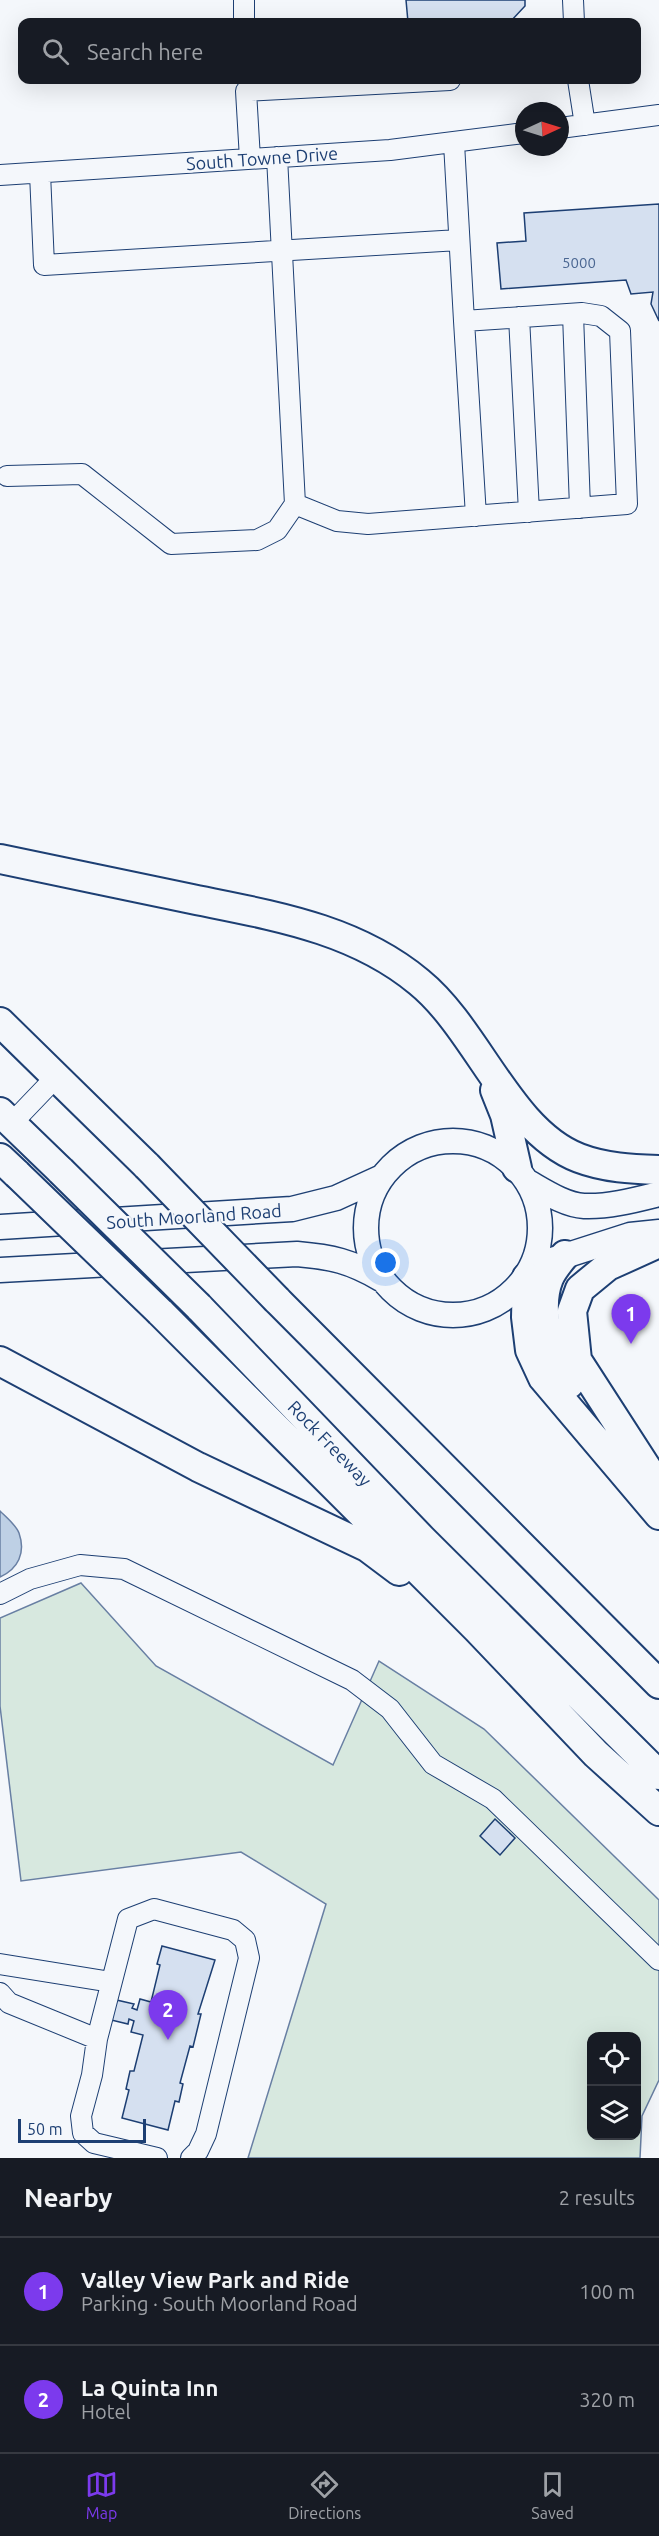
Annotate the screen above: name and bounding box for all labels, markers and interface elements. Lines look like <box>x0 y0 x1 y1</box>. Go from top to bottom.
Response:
search box <box>18 18 641 84</box>
icon: search <box>39 35 72 68</box>
text: Search here <box>87 39 203 64</box>
north arrow <box>515 102 569 156</box>
street label: South Towne Drive <box>185 143 339 173</box>
house number: 5000 <box>562 254 596 271</box>
street label: South Moorland Road <box>106 1200 282 1232</box>
your location <box>371 1248 400 1277</box>
pin: 1 <box>612 1294 650 1344</box>
street label: Rock Freeway <box>284 1396 376 1490</box>
pin: 2 <box>148 1990 188 2040</box>
map controls <box>587 2032 641 2140</box>
button: locate <box>587 2032 641 2086</box>
button: layers <box>587 2086 641 2140</box>
scale bar <box>18 2116 146 2144</box>
text: 50 m <box>27 2120 63 2138</box>
text: Nearby <box>24 2183 112 2212</box>
text: 2 results <box>559 2186 635 2209</box>
text: Valley View Park and Ride <box>81 2267 350 2292</box>
text: 1 <box>38 2280 49 2303</box>
text: 100 m <box>579 2280 635 2303</box>
text: Parking · South Moorland Road <box>81 2292 358 2315</box>
text: La Quinta Inn <box>81 2375 218 2400</box>
text: 2 <box>38 2388 49 2411</box>
text: 320 m <box>579 2388 635 2411</box>
text: Hotel <box>81 2400 131 2423</box>
tab: Map <box>85 2468 118 2522</box>
tab: Directions <box>288 2468 361 2522</box>
tab: Saved <box>531 2468 574 2522</box>

